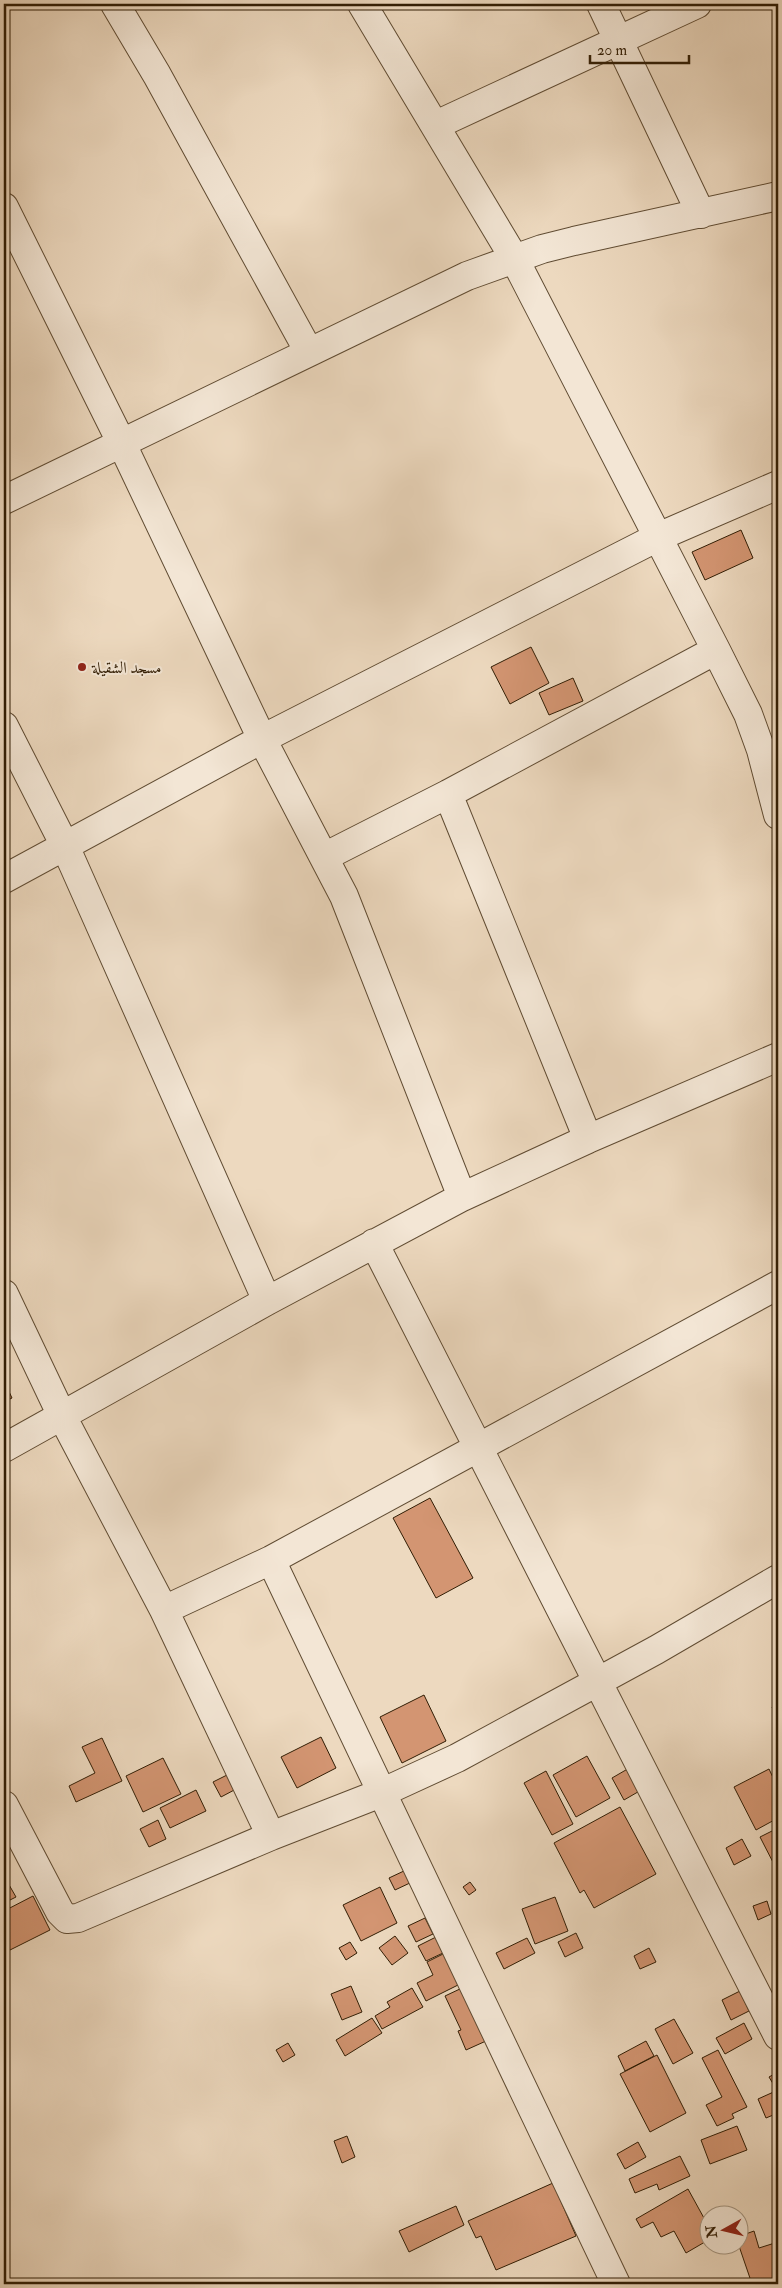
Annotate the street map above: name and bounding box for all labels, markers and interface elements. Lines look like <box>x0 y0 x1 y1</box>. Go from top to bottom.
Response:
scale bar <box>590 32 688 64</box>
text: 20 m <box>597 41 627 60</box>
place label: مسجد الشقيلة <box>91 658 162 678</box>
marker: مسجد الشقيلة <box>76 661 88 673</box>
north arrow <box>700 2206 750 2256</box>
text: N <box>702 2224 721 2240</box>

